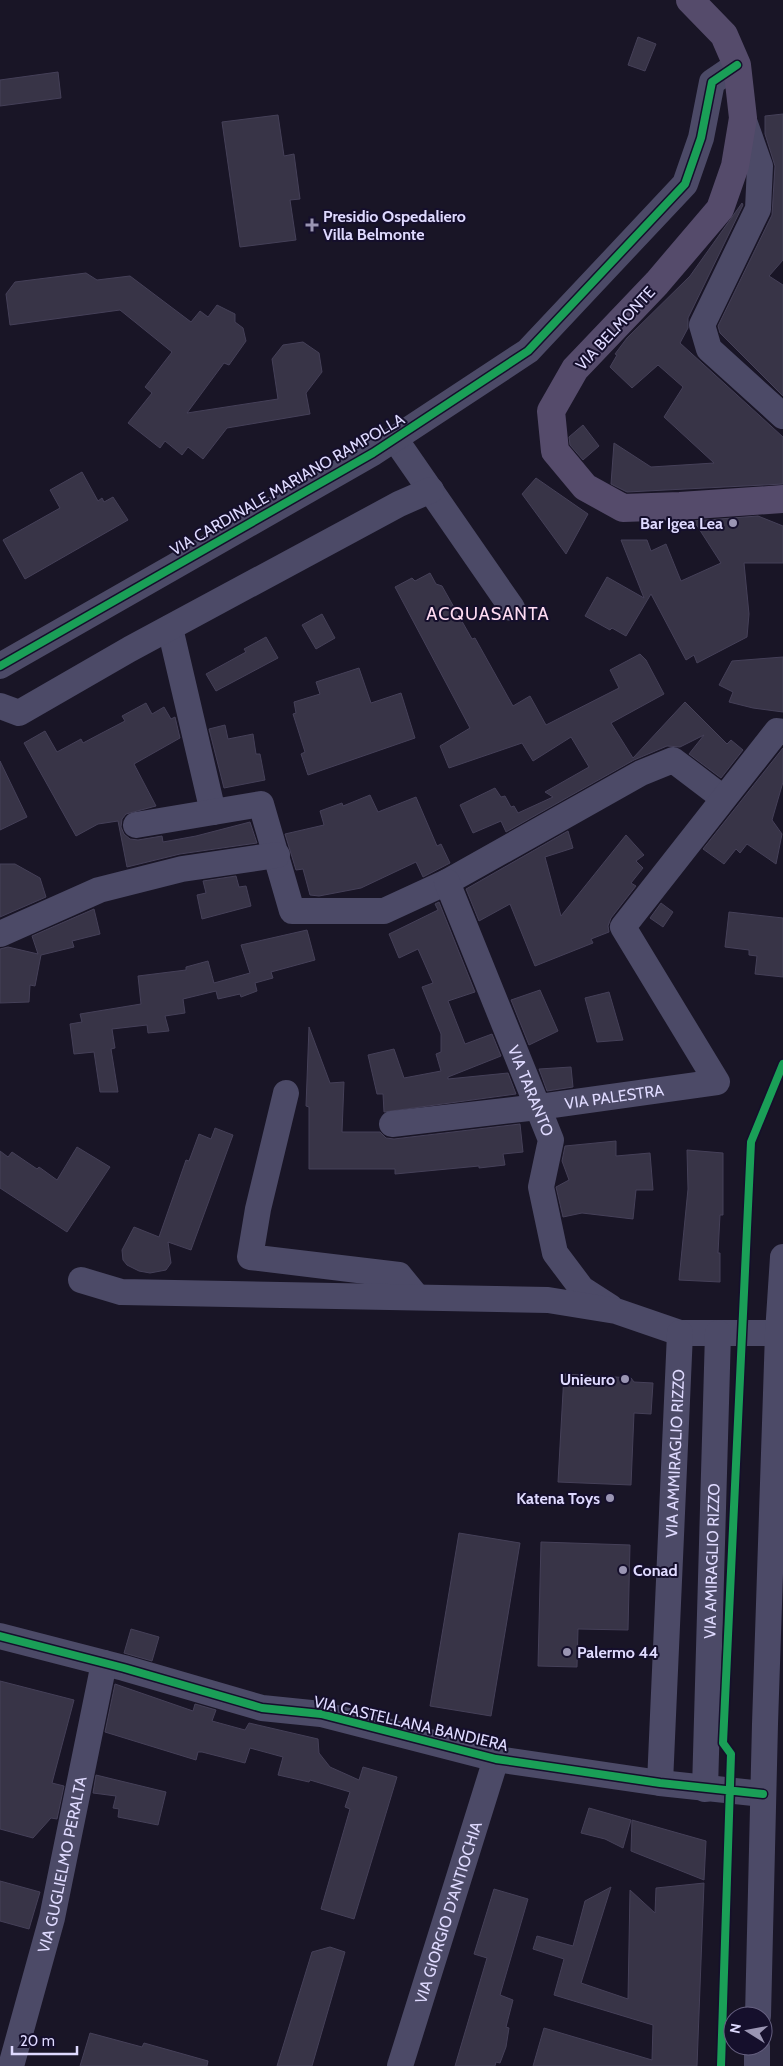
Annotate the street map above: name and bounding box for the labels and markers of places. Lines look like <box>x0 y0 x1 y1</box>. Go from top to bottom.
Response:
place label: Presidio Ospedaliero Villa Belmonte <box>323 207 466 244</box>
marker: Presidio Ospedaliero Villa Belmonte <box>305 218 319 232</box>
place label: Bar Igea Lea <box>640 514 723 533</box>
marker: Bar Igea Lea <box>727 517 739 529</box>
place label: Unieuro <box>560 1370 615 1389</box>
marker: Unieuro <box>619 1373 631 1385</box>
place label: Katena Toys <box>516 1489 600 1508</box>
marker: Katena Toys <box>604 1492 616 1504</box>
place label: Conad <box>633 1561 678 1580</box>
marker: Conad <box>617 1564 629 1576</box>
place label: Palermo 44 <box>577 1643 659 1662</box>
marker: Palermo 44 <box>561 1646 573 1658</box>

